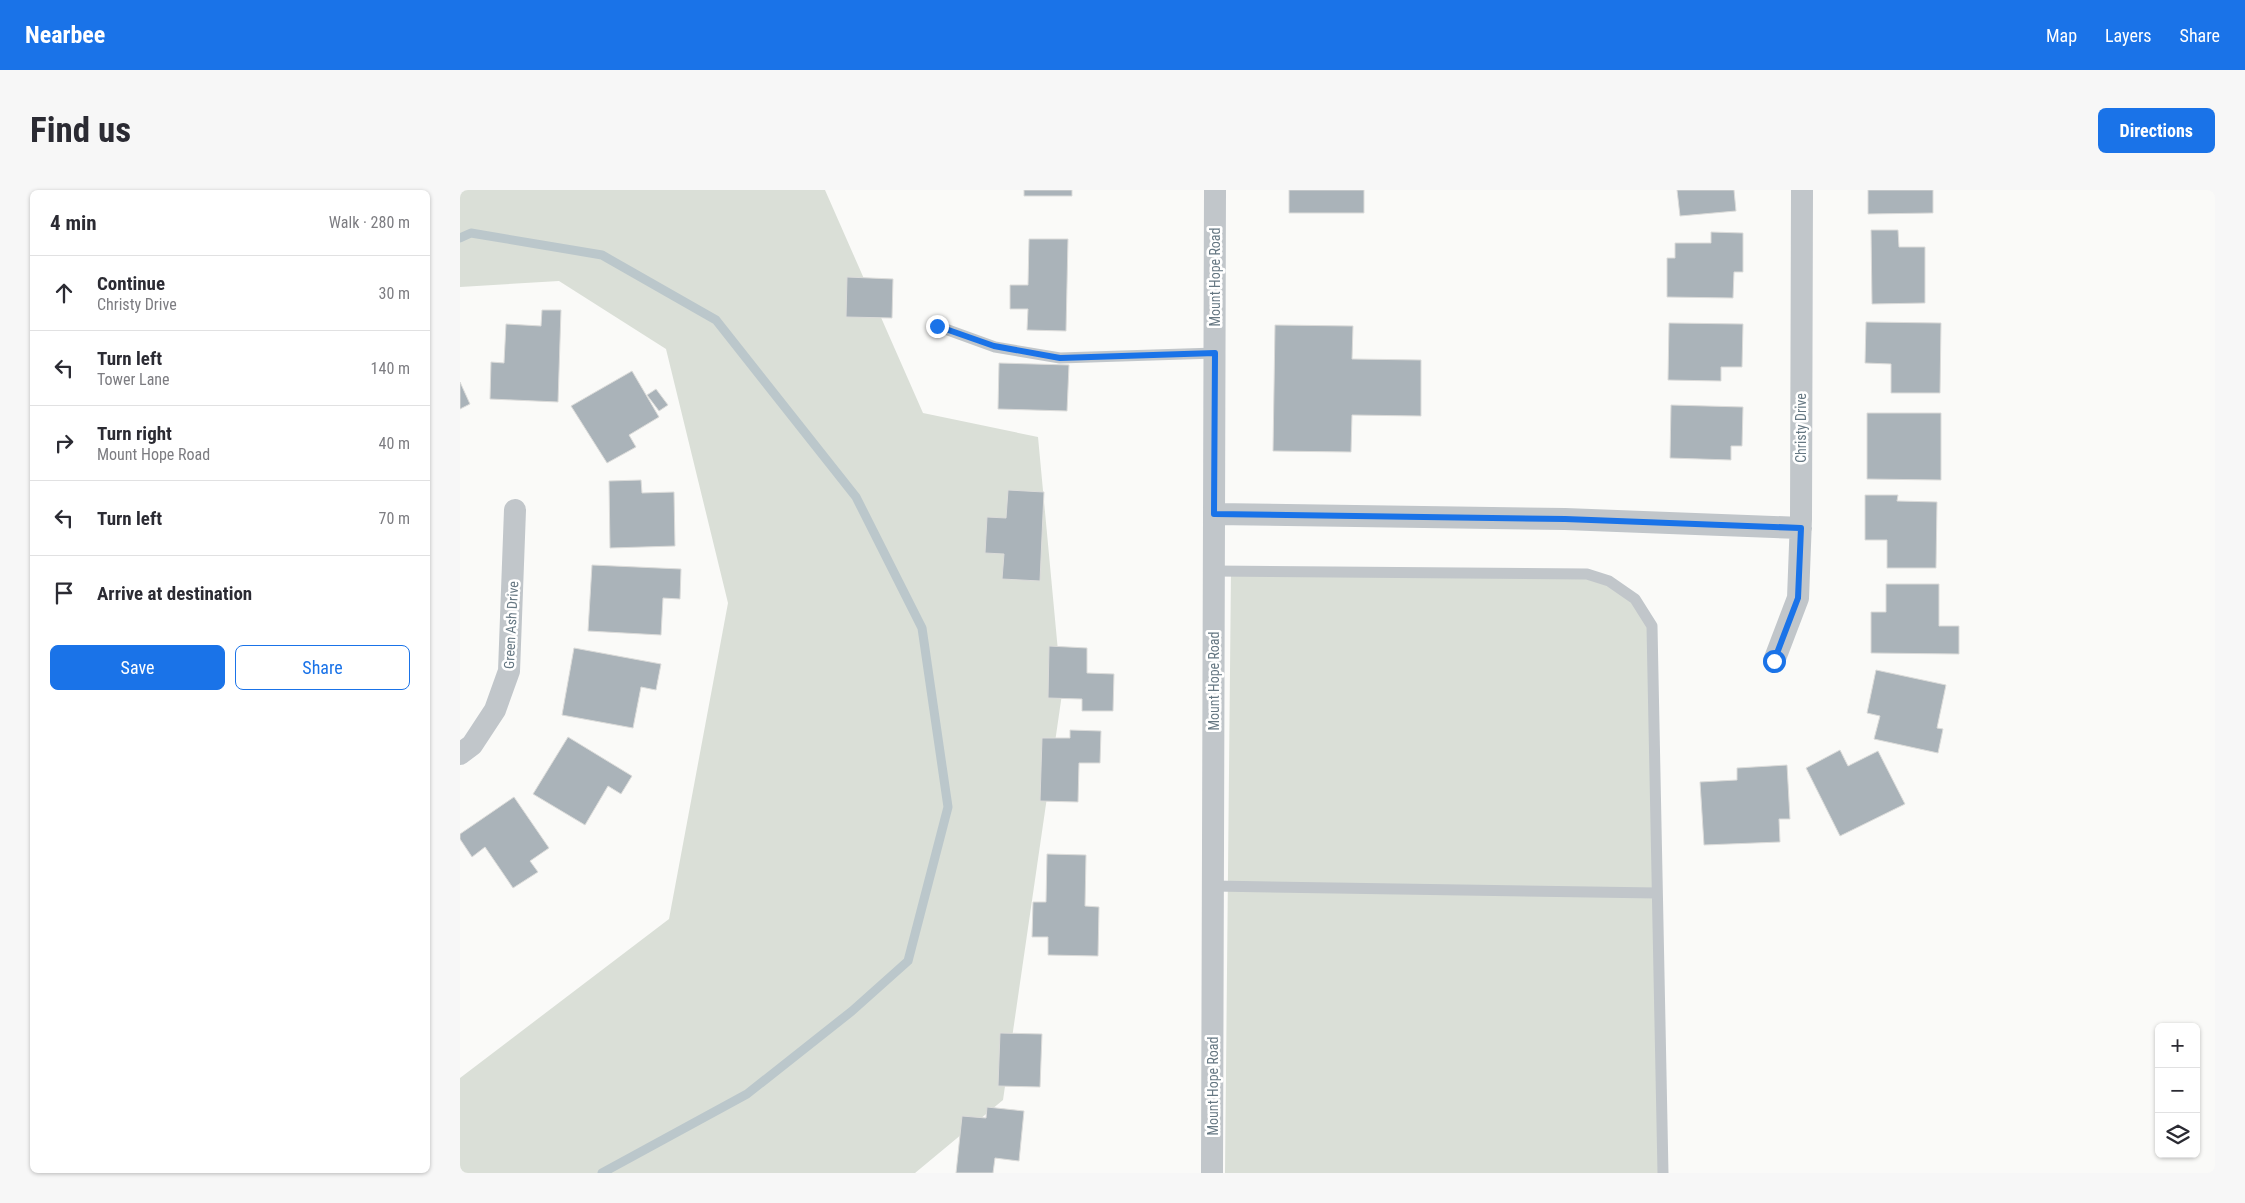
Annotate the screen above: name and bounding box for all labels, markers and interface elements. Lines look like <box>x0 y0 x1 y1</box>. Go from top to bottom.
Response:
text: Nearbee <box>25 21 105 49</box>
text: Map <box>2046 25 2077 46</box>
text: Layers <box>2105 25 2152 46</box>
text: Share <box>2180 25 2220 46</box>
button: Directions <box>2098 108 2215 153</box>
text: Find us <box>30 110 131 151</box>
text: 4 min <box>50 211 97 235</box>
text: Walk · 280 m <box>329 213 410 232</box>
street label: Mount Hope Road <box>1207 227 1223 327</box>
text: Continue <box>97 272 165 295</box>
icon: ahead <box>50 279 78 307</box>
text: 30 m <box>378 284 410 303</box>
text: Christy Drive <box>97 295 177 314</box>
route end <box>926 315 949 338</box>
text: Turn left <box>97 347 162 370</box>
icon: left <box>50 354 78 382</box>
text: 140 m <box>371 359 410 378</box>
text: Tower Lane <box>97 370 170 389</box>
street label: Christy Drive <box>1793 393 1809 463</box>
text: Turn right <box>97 422 172 445</box>
icon: right <box>50 429 78 457</box>
text: 40 m <box>378 434 410 453</box>
text: Mount Hope Road <box>97 445 210 464</box>
icon: left <box>50 504 78 532</box>
text: Turn left <box>97 507 162 530</box>
text: 70 m <box>378 509 410 528</box>
icon: arrive <box>50 579 78 607</box>
street label: Green Ash Drive <box>501 580 521 669</box>
text: Arrive at destination <box>97 582 252 605</box>
street label: Mount Hope Road <box>1206 631 1222 731</box>
button: Save <box>50 645 225 690</box>
button: Share <box>235 645 410 690</box>
route start <box>1763 650 1786 673</box>
map controls <box>2155 1023 2200 1158</box>
button: + <box>2155 1023 2200 1068</box>
street label: Mount Hope Road <box>1205 1036 1221 1136</box>
button: − <box>2155 1068 2200 1113</box>
button: layers <box>2155 1113 2200 1158</box>

